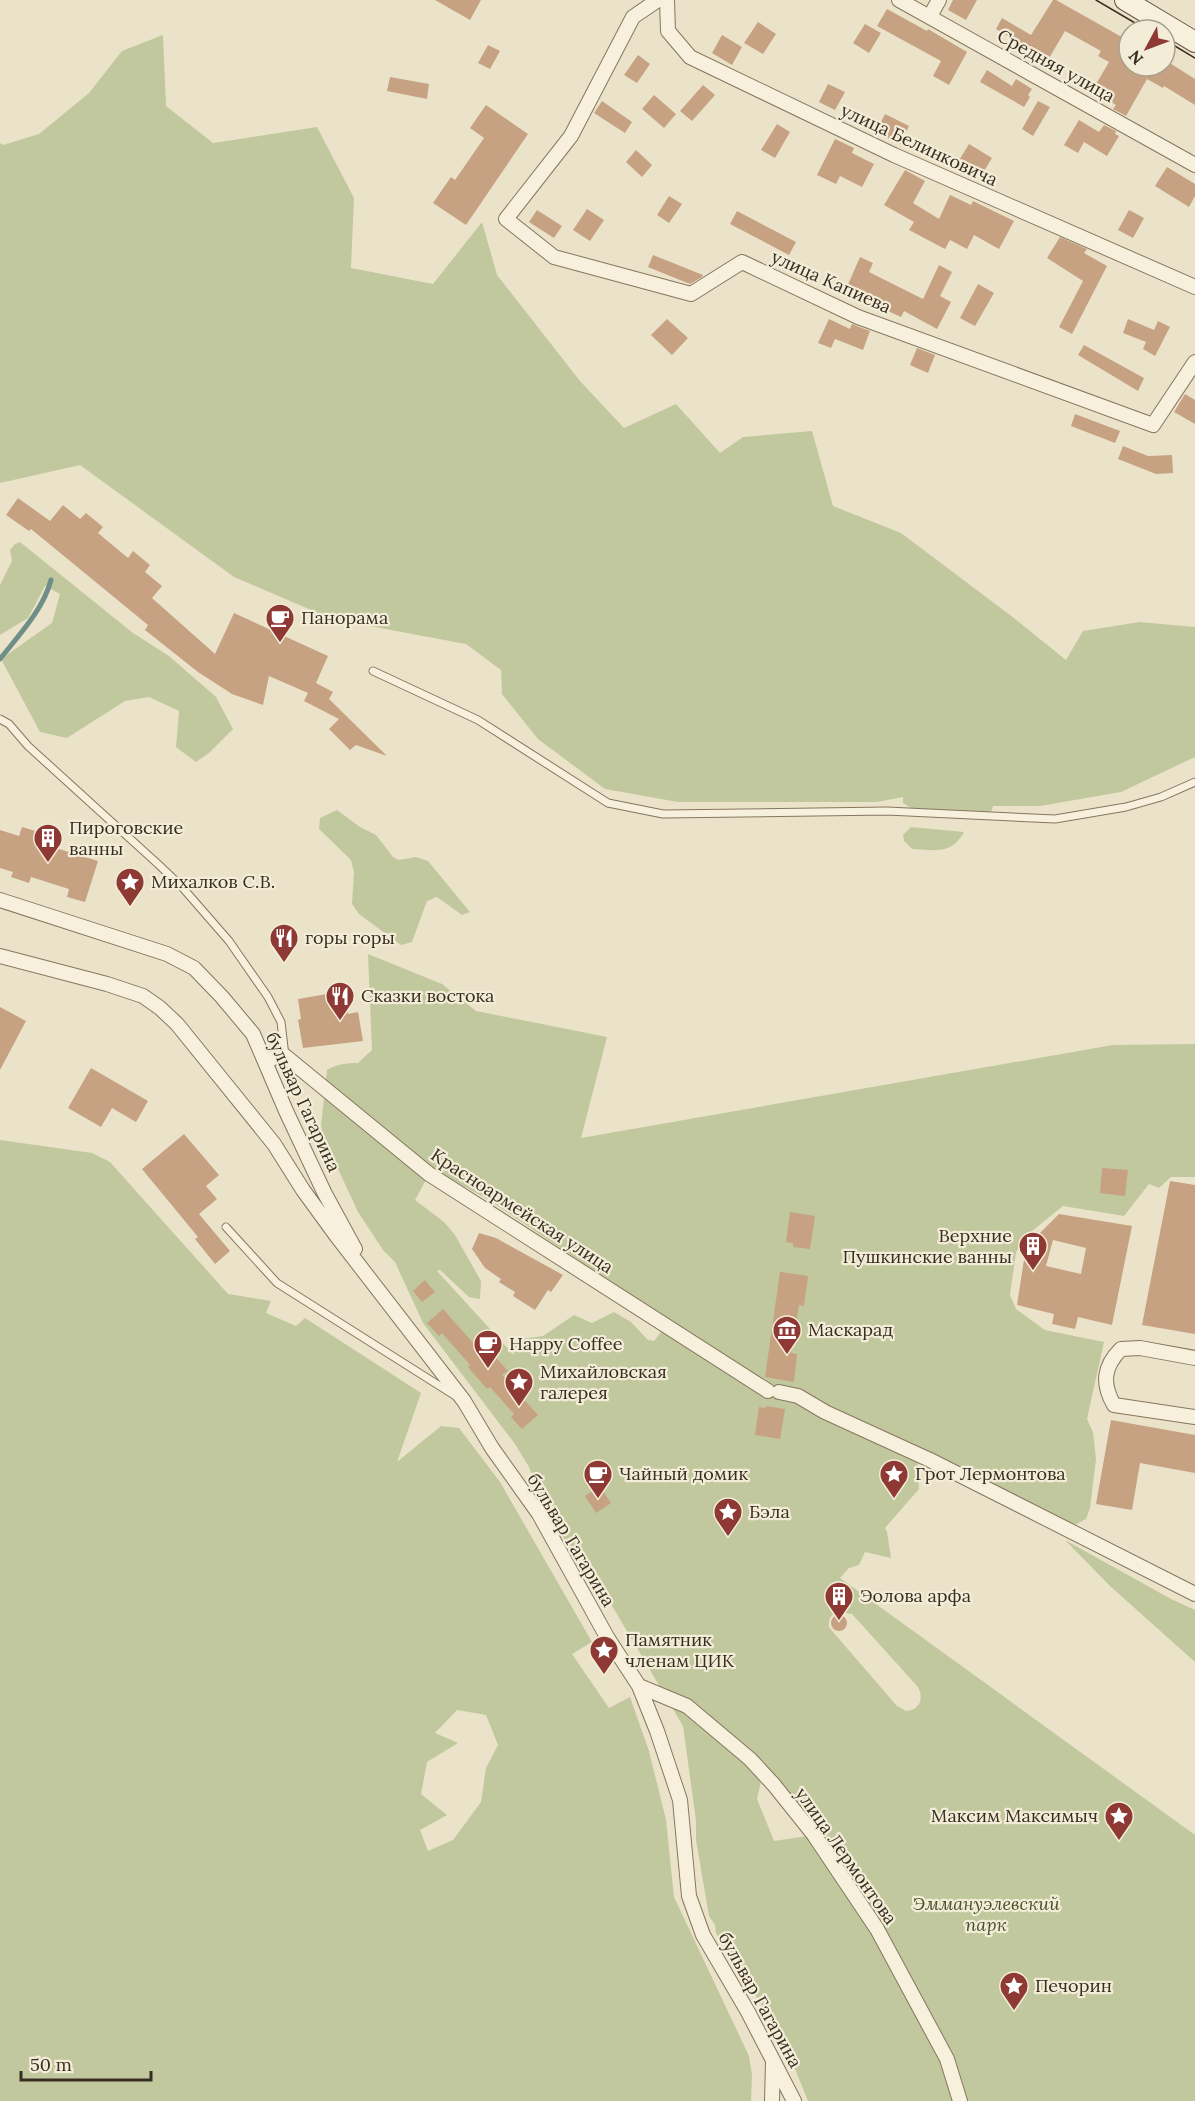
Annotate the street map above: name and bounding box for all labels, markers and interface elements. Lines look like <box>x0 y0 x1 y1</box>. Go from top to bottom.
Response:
north arrow <box>1117 18 1177 78</box>
street label: Средняя улица <box>993 24 1119 107</box>
text: N <box>1124 47 1147 69</box>
street label: улица Белинковича <box>837 98 1001 191</box>
street label: улица Капиева <box>768 245 895 318</box>
cafe icon: Панорама <box>264 602 296 644</box>
place label: Панорама <box>301 606 388 629</box>
place label: Пироговские ванны <box>69 816 183 860</box>
building icon: Пироговские ванны <box>32 822 64 864</box>
place icon: Михалков С.В. <box>114 866 146 908</box>
place label: Михалков С.В. <box>151 870 275 893</box>
restaurant icon: горы горы <box>268 922 300 964</box>
place label: горы горы <box>305 926 395 949</box>
restaurant icon: Сказки востока <box>324 980 356 1022</box>
place label: Сказки востока <box>361 984 494 1007</box>
street label: бульвар Гагарина <box>261 1028 346 1175</box>
street label: Красноармейская улица <box>427 1143 618 1278</box>
place label: Верхние Пушкинские ванны <box>843 1224 1012 1268</box>
building icon: Верхние Пушкинские ванны <box>1017 1230 1049 1272</box>
museum icon: Маскарад <box>771 1314 803 1356</box>
place label: Маскарад <box>808 1318 893 1341</box>
cafe icon: Happy Coffee <box>472 1328 504 1370</box>
place label: Happy Coffee <box>509 1332 623 1355</box>
place label: Михайловская галерея <box>540 1360 667 1404</box>
place icon: Михайловская галерея <box>503 1366 535 1408</box>
cafe icon: Чайный домик <box>582 1458 614 1500</box>
place icon: Грот Лермонтова <box>878 1458 910 1500</box>
place label: Чайный домик <box>619 1462 748 1485</box>
place label: Грот Лермонтова <box>915 1462 1066 1485</box>
street label: бульвар Гагарина <box>522 1469 620 1611</box>
place icon: Бэла <box>712 1496 744 1538</box>
place label: Бэла <box>749 1500 790 1523</box>
building icon: Эолова арфа <box>823 1580 855 1622</box>
place label: Эолова арфа <box>860 1584 971 1607</box>
place label: Памятник членам ЦИК <box>625 1628 735 1672</box>
place icon: Памятник членам ЦИК <box>588 1634 620 1676</box>
street label: улица Лермонтова <box>790 1783 902 1929</box>
place icon: Максим Максимыч <box>1103 1800 1135 1842</box>
place label: Максим Максимыч <box>931 1804 1098 1827</box>
park label: Эммануэлевский парк <box>912 1892 1060 1936</box>
street label: бульвар Гагарина <box>714 1928 807 2072</box>
place icon: Печорин <box>998 1970 1030 2012</box>
place label: Печорин <box>1035 1974 1112 1997</box>
scale bar <box>21 2044 152 2082</box>
text: 50 m <box>30 2053 72 2076</box>

